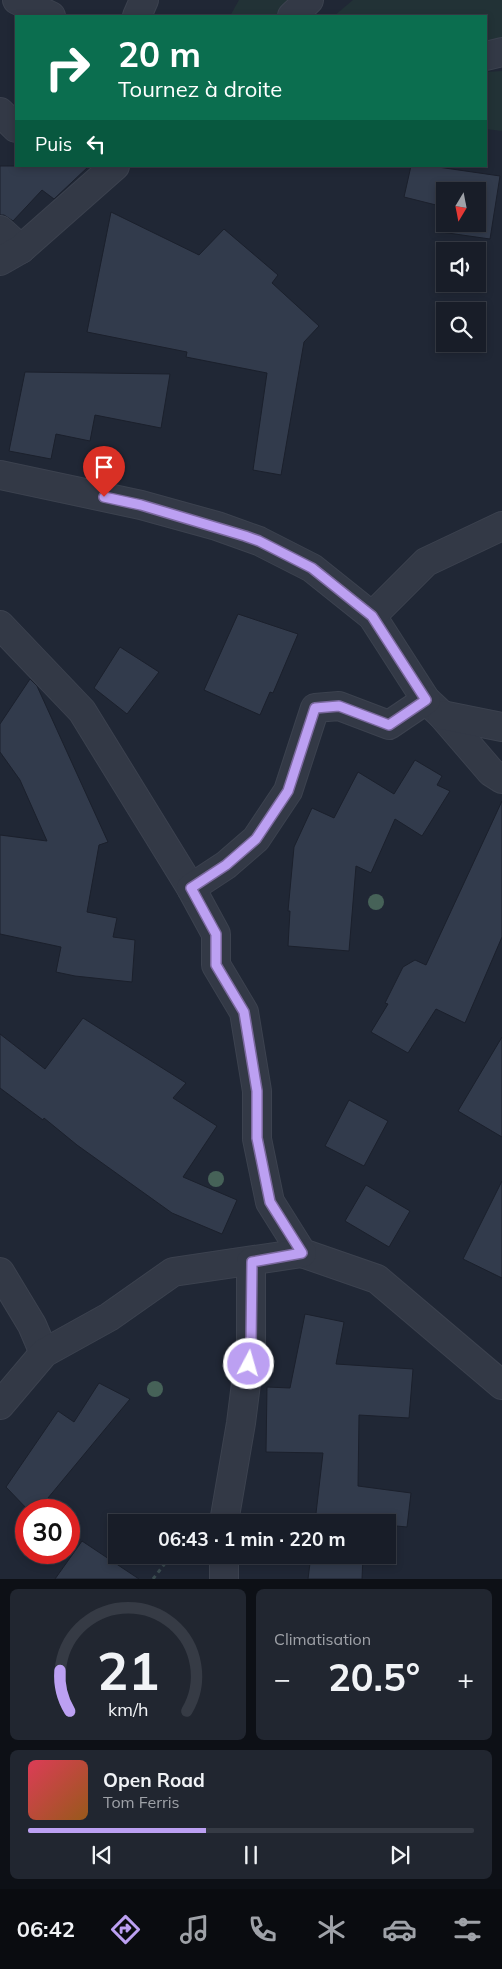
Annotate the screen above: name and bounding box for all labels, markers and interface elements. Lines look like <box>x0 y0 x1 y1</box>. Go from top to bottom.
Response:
text: 20 m <box>118 32 201 76</box>
icon: right <box>35 35 100 100</box>
text: Tournez à droite <box>118 75 282 103</box>
icon: left <box>82 130 110 158</box>
text: Puis <box>35 132 72 156</box>
north arrow <box>436 182 486 232</box>
map controls <box>436 182 486 352</box>
button: sound <box>436 242 486 292</box>
button: search <box>436 302 486 352</box>
pin <box>83 446 125 497</box>
icon: arrive <box>90 453 118 481</box>
position arrow <box>222 1337 274 1389</box>
speed limit sign: 30 <box>15 1499 80 1564</box>
text: 06:43 · 1 min · 220 m <box>158 1527 346 1551</box>
text: Climatisation <box>274 1629 371 1649</box>
text: 21 <box>97 1638 159 1703</box>
text: 20.5° <box>328 1653 420 1701</box>
text: − <box>274 1661 291 1696</box>
text: + <box>457 1661 474 1696</box>
text: km/h <box>108 1698 148 1720</box>
text: Open Road <box>103 1768 205 1792</box>
text: Tom Ferris <box>103 1792 180 1812</box>
icon: previous <box>88 1841 116 1869</box>
icon: pause <box>237 1841 265 1869</box>
icon: next <box>386 1841 414 1869</box>
icon: directions <box>108 1912 143 1947</box>
icon: music <box>177 1912 212 1947</box>
icon: phone <box>245 1912 280 1947</box>
icon: climate <box>314 1912 349 1947</box>
icon: car <box>382 1912 417 1947</box>
icon: filters <box>450 1912 485 1947</box>
text: 06:42 <box>17 1915 75 1943</box>

